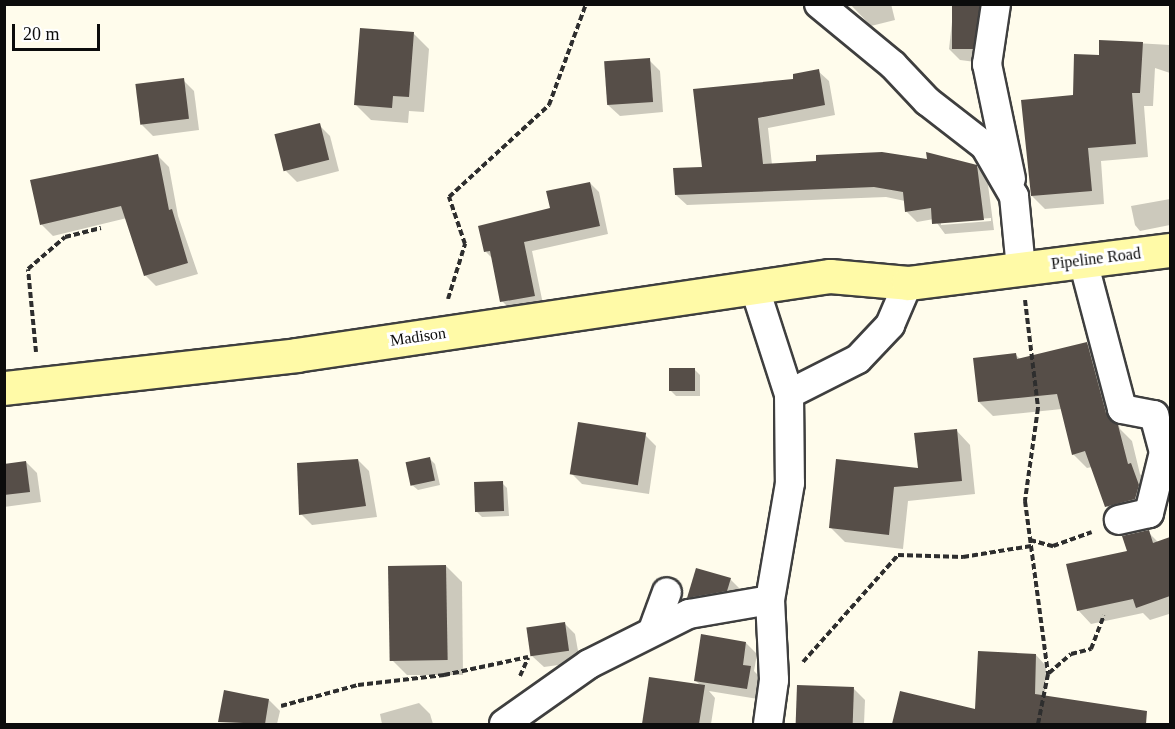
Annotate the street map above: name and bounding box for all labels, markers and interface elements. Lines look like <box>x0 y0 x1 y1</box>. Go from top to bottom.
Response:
scale bar <box>15 12 104 50</box>
text: 20 m <box>23 24 60 44</box>
street label: Pipeline Road <box>1050 244 1142 274</box>
street label: Madison <box>389 324 447 350</box>

